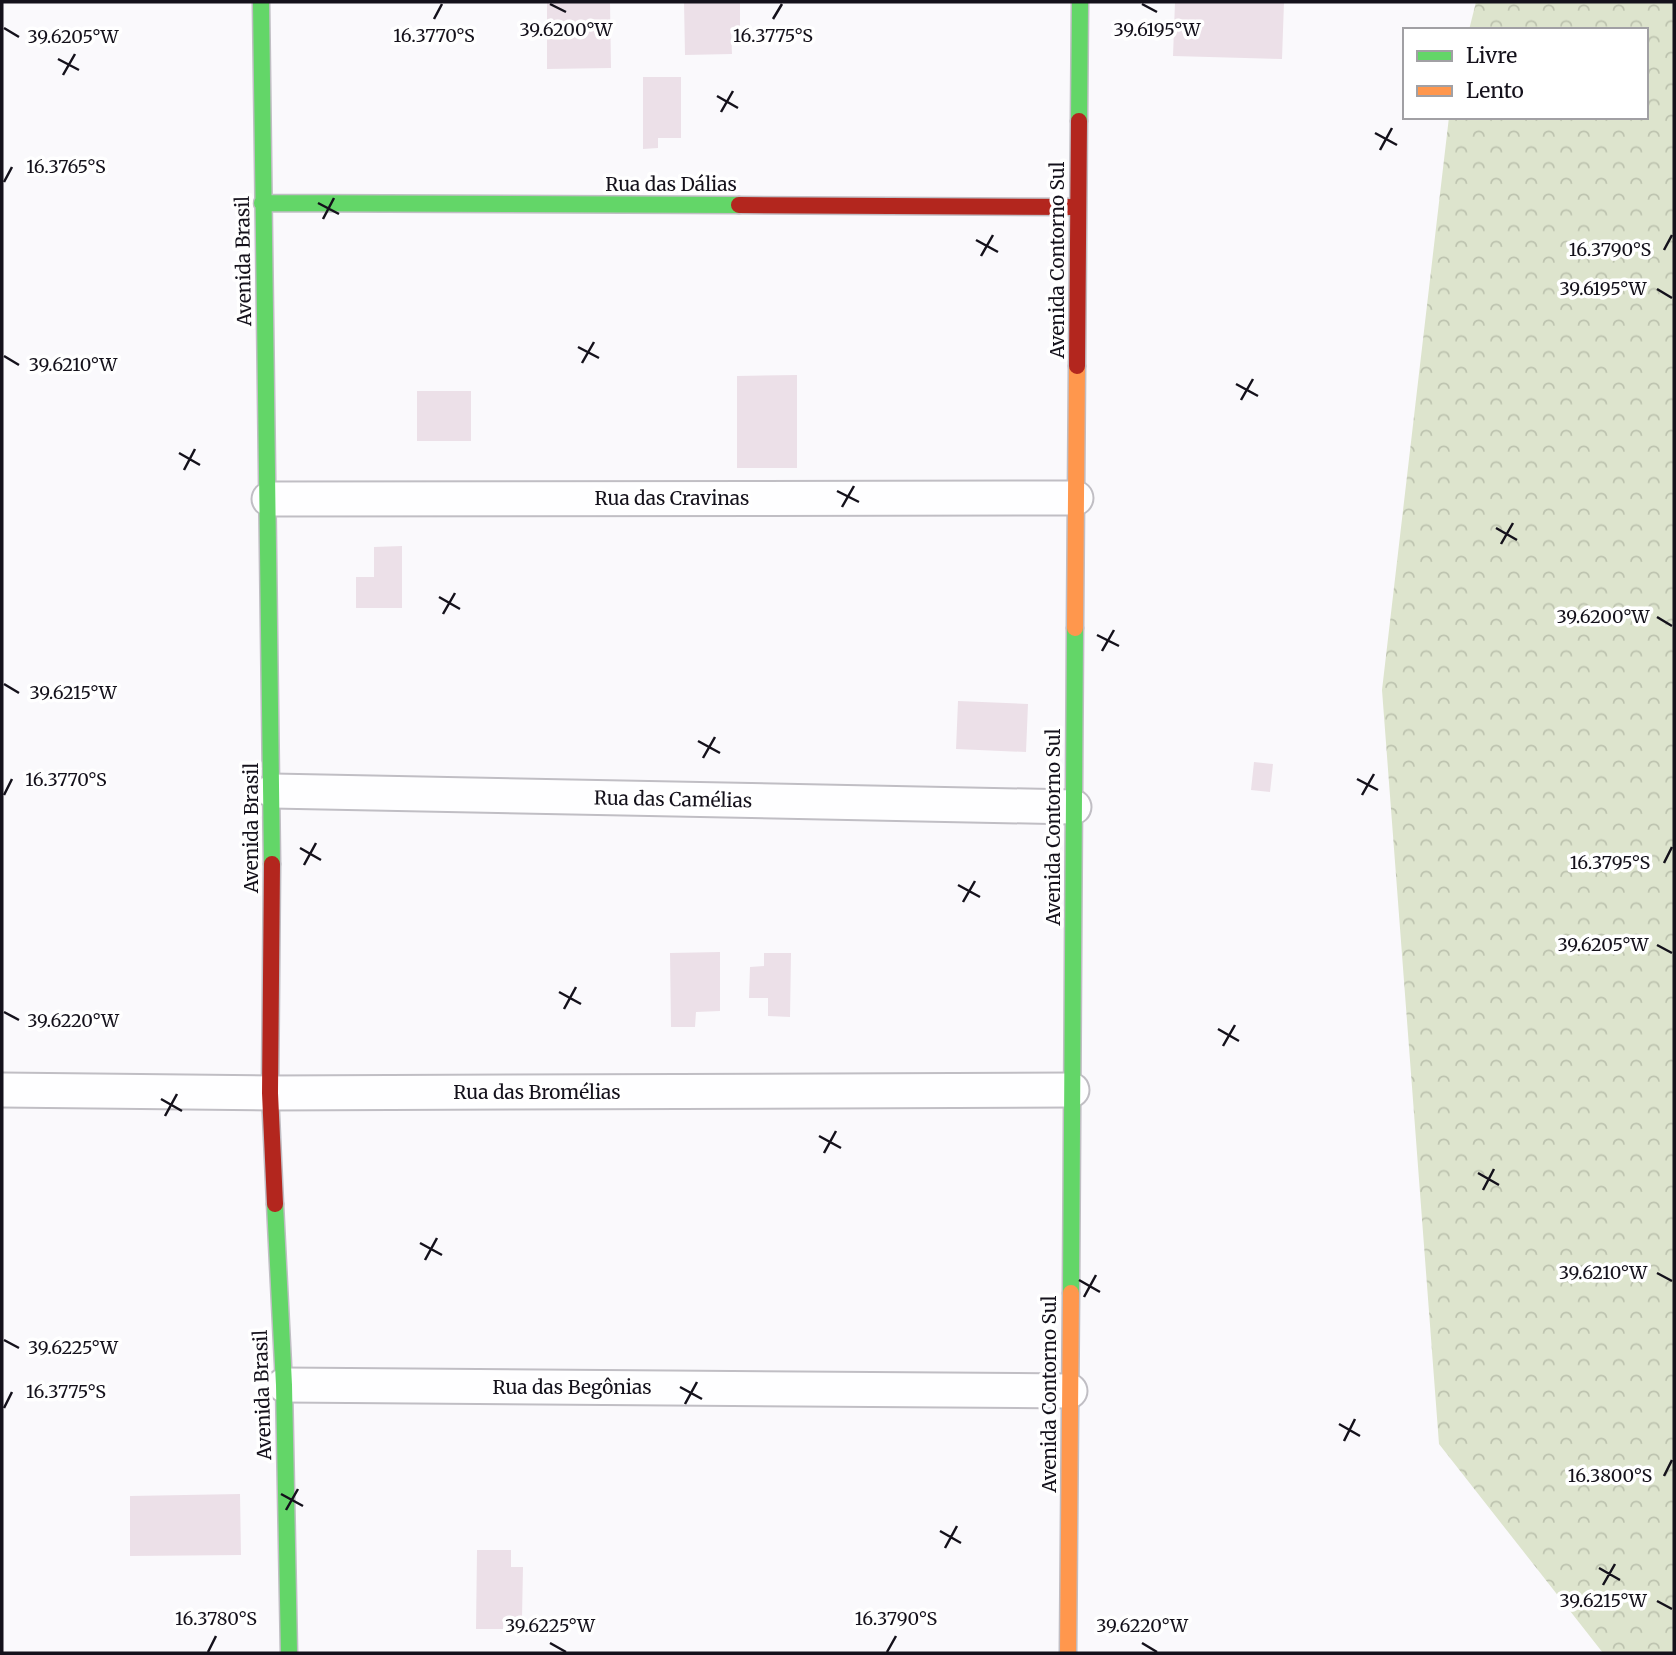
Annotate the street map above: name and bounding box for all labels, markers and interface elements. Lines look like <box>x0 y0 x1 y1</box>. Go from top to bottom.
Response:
text: 39.6200°W <box>519 18 614 41</box>
text: 39.6195°W <box>1114 18 1201 41</box>
text: 16.3770°S <box>393 24 475 47</box>
text: 16.3775°S <box>733 24 813 47</box>
text: 39.6205°W <box>27 25 120 48</box>
legend <box>1403 28 1648 119</box>
text: Livre <box>1466 42 1517 69</box>
text: Lento <box>1466 77 1524 104</box>
text: 16.3765°S <box>26 155 106 178</box>
street label: Avenida Contorno Sul <box>1045 161 1069 359</box>
street label: Rua das Dálias <box>605 172 737 196</box>
street label: Avenida Brasil <box>230 196 256 327</box>
text: 16.3790°S <box>1569 238 1651 261</box>
text: 39.6195°W <box>1560 277 1647 300</box>
text: 39.6210°W <box>29 353 118 376</box>
street label: Rua das Cravinas <box>595 486 749 510</box>
text: 39.6200°W <box>1556 605 1651 628</box>
text: 39.6215°W <box>29 681 118 704</box>
street label: Avenida Contorno Sul <box>1041 728 1065 926</box>
street label: Avenida Brasil <box>239 763 263 894</box>
text: 16.3770°S <box>25 768 107 791</box>
street label: Rua das Camélias <box>594 786 752 812</box>
text: 16.3795°S <box>1570 851 1651 874</box>
text: 39.6205°W <box>1557 933 1650 956</box>
text: 39.6220°W <box>27 1009 120 1032</box>
street label: Rua das Bromélias <box>453 1080 621 1104</box>
text: 39.6210°W <box>1559 1261 1648 1284</box>
street label: Avenida Contorno Sul <box>1037 1295 1061 1493</box>
street label: Avenida Brasil <box>248 1329 276 1461</box>
text: 39.6225°W <box>28 1336 119 1359</box>
street label: Rua das Begônias <box>492 1375 652 1399</box>
text: 16.3775°S <box>26 1380 106 1403</box>
text: 16.3800°S <box>1568 1464 1652 1487</box>
text: 39.6215°W <box>1559 1589 1648 1612</box>
text: 16.3780°S <box>175 1607 257 1630</box>
text: 16.3790°S <box>855 1607 937 1630</box>
text: 39.6225°W <box>505 1614 596 1637</box>
text: 39.6220°W <box>1096 1614 1189 1637</box>

